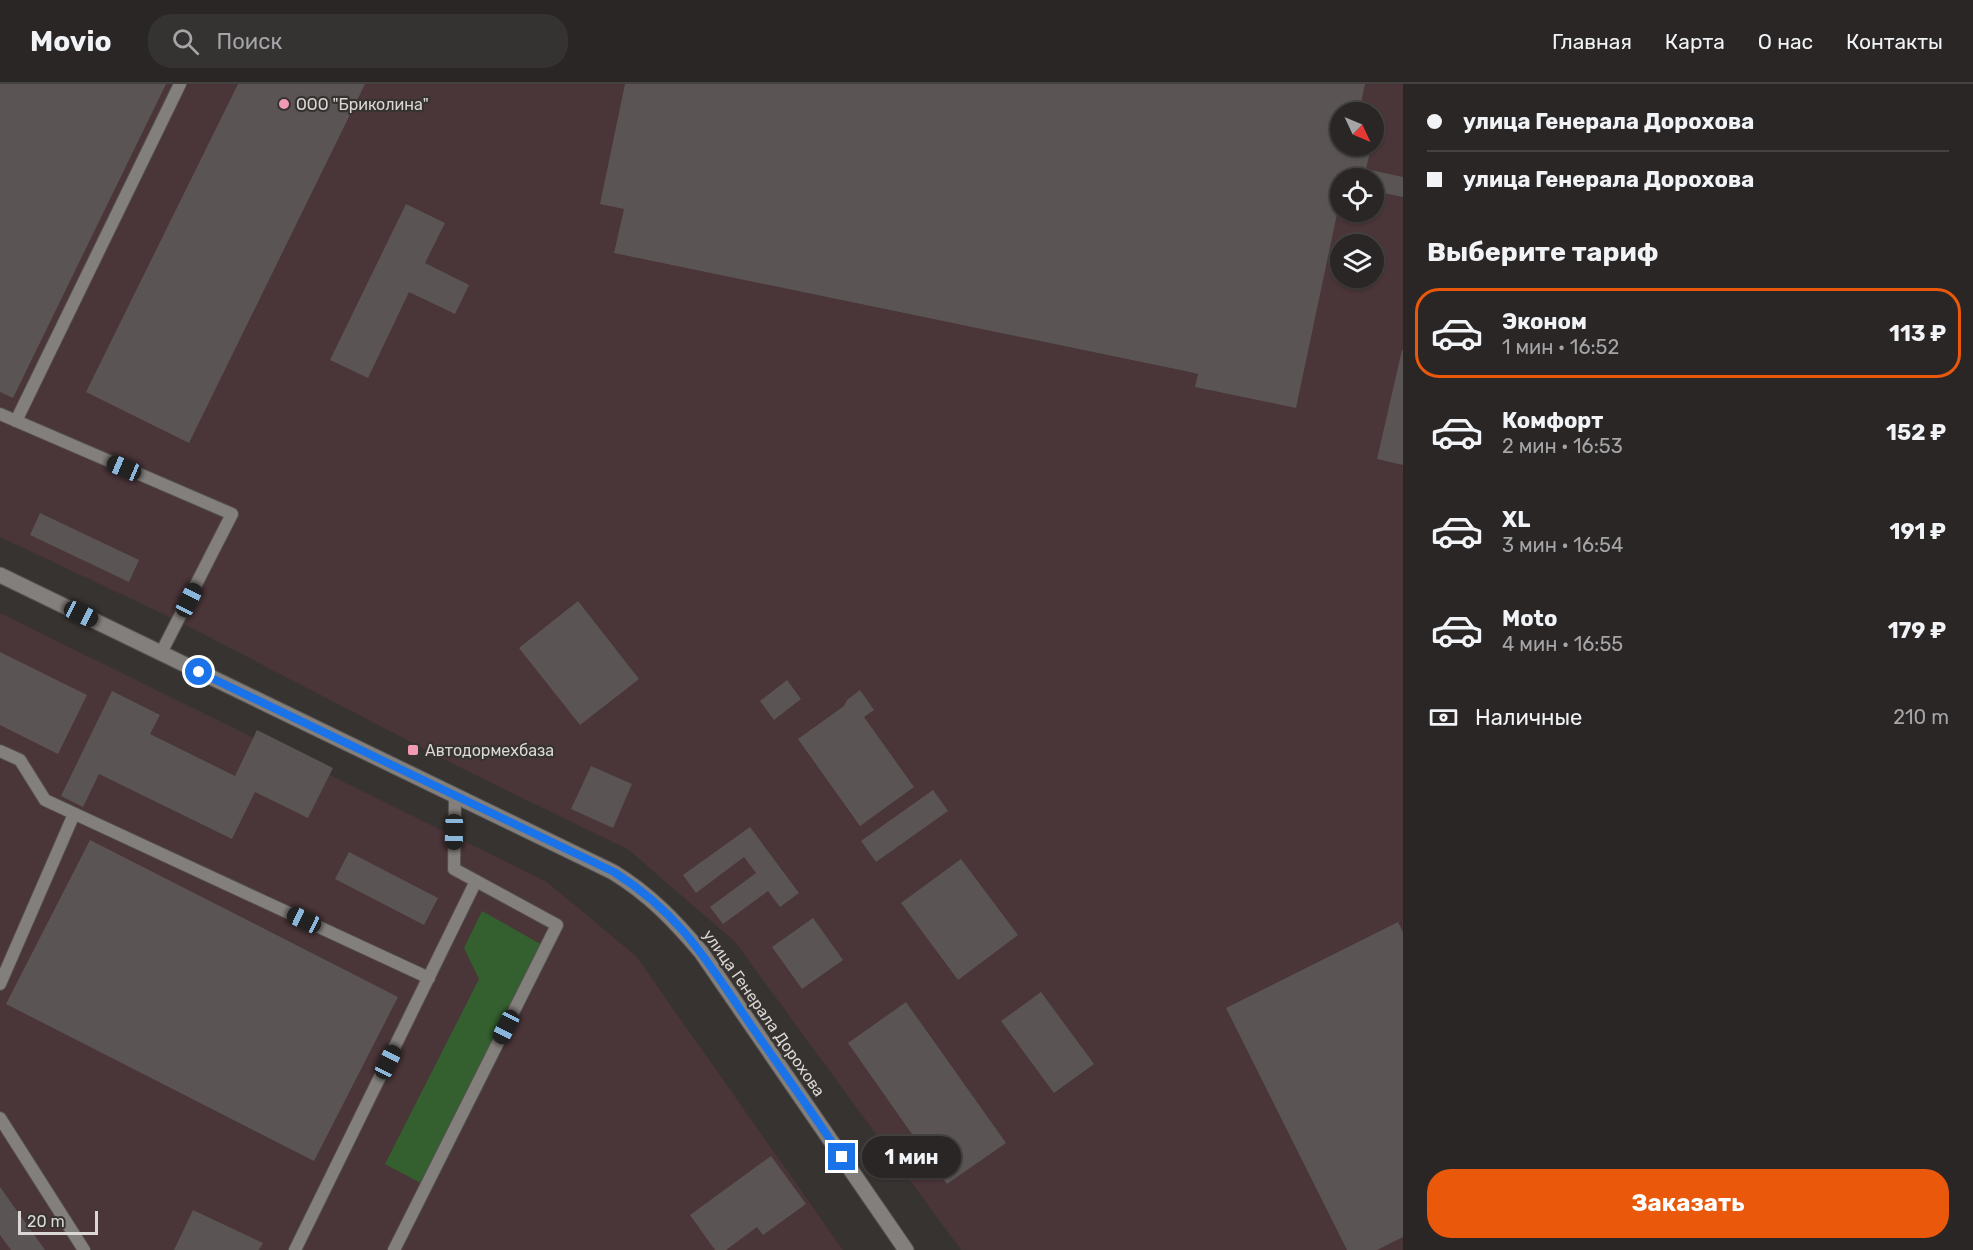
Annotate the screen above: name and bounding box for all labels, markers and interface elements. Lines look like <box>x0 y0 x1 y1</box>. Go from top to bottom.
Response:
search box <box>148 14 568 68</box>
text: Movio <box>30 25 112 58</box>
icon: search <box>169 25 202 58</box>
text: Поиск <box>217 28 282 55</box>
text: Главная <box>1552 29 1632 54</box>
text: Карта <box>1665 29 1725 54</box>
text: О нас <box>1758 29 1813 54</box>
text: Контакты <box>1846 29 1943 54</box>
place label: ООО "Бриколина" <box>296 95 429 114</box>
marker: ООО "Бриколина" <box>277 97 291 111</box>
north arrow <box>1330 102 1384 156</box>
map controls <box>1330 102 1384 288</box>
text: улица Генерала Дорохова <box>1463 108 1754 135</box>
text: улица Генерала Дорохова <box>1463 166 1754 193</box>
button: locate <box>1330 168 1384 222</box>
button: layers <box>1330 234 1384 288</box>
text: Выберите тариф <box>1427 236 1658 268</box>
icon: car <box>1430 306 1484 360</box>
text: Эконом <box>1502 308 1587 335</box>
text: 113 ₽ <box>1889 320 1946 347</box>
text: 1 мин · 16:52 <box>1502 335 1619 359</box>
icon: car <box>1430 405 1484 459</box>
text: Комфорт <box>1502 407 1603 434</box>
text: 152 ₽ <box>1886 419 1946 446</box>
text: 2 мин · 16:53 <box>1502 434 1623 458</box>
car <box>104 453 144 483</box>
icon: car <box>1430 504 1484 558</box>
text: XL <box>1502 506 1530 533</box>
text: 191 ₽ <box>1889 518 1946 545</box>
text: 3 мин · 16:54 <box>1502 533 1623 557</box>
car <box>173 580 205 620</box>
car <box>61 598 101 630</box>
icon: car <box>1430 603 1484 657</box>
text: Moto <box>1502 605 1557 632</box>
text: 179 ₽ <box>1888 617 1946 644</box>
text: 4 мин · 16:55 <box>1502 632 1623 656</box>
route start <box>185 658 212 685</box>
icon: cash <box>1427 701 1460 734</box>
text: Наличные <box>1475 704 1582 731</box>
text: 210 m <box>1893 705 1949 729</box>
place label: Автодормехбаза <box>425 741 554 760</box>
marker: Автодормехбаза <box>406 743 420 757</box>
car <box>445 814 463 850</box>
car <box>284 904 324 936</box>
street label: улица Генерала Дорохова <box>699 926 829 1100</box>
car <box>490 1007 522 1047</box>
car <box>372 1042 404 1082</box>
callout: 1 мин <box>863 1136 962 1178</box>
route end <box>828 1143 855 1170</box>
text: 1 мин <box>884 1145 939 1169</box>
button: Заказать <box>1427 1169 1949 1238</box>
scale bar <box>18 1208 98 1236</box>
text: 20 m <box>27 1212 65 1231</box>

